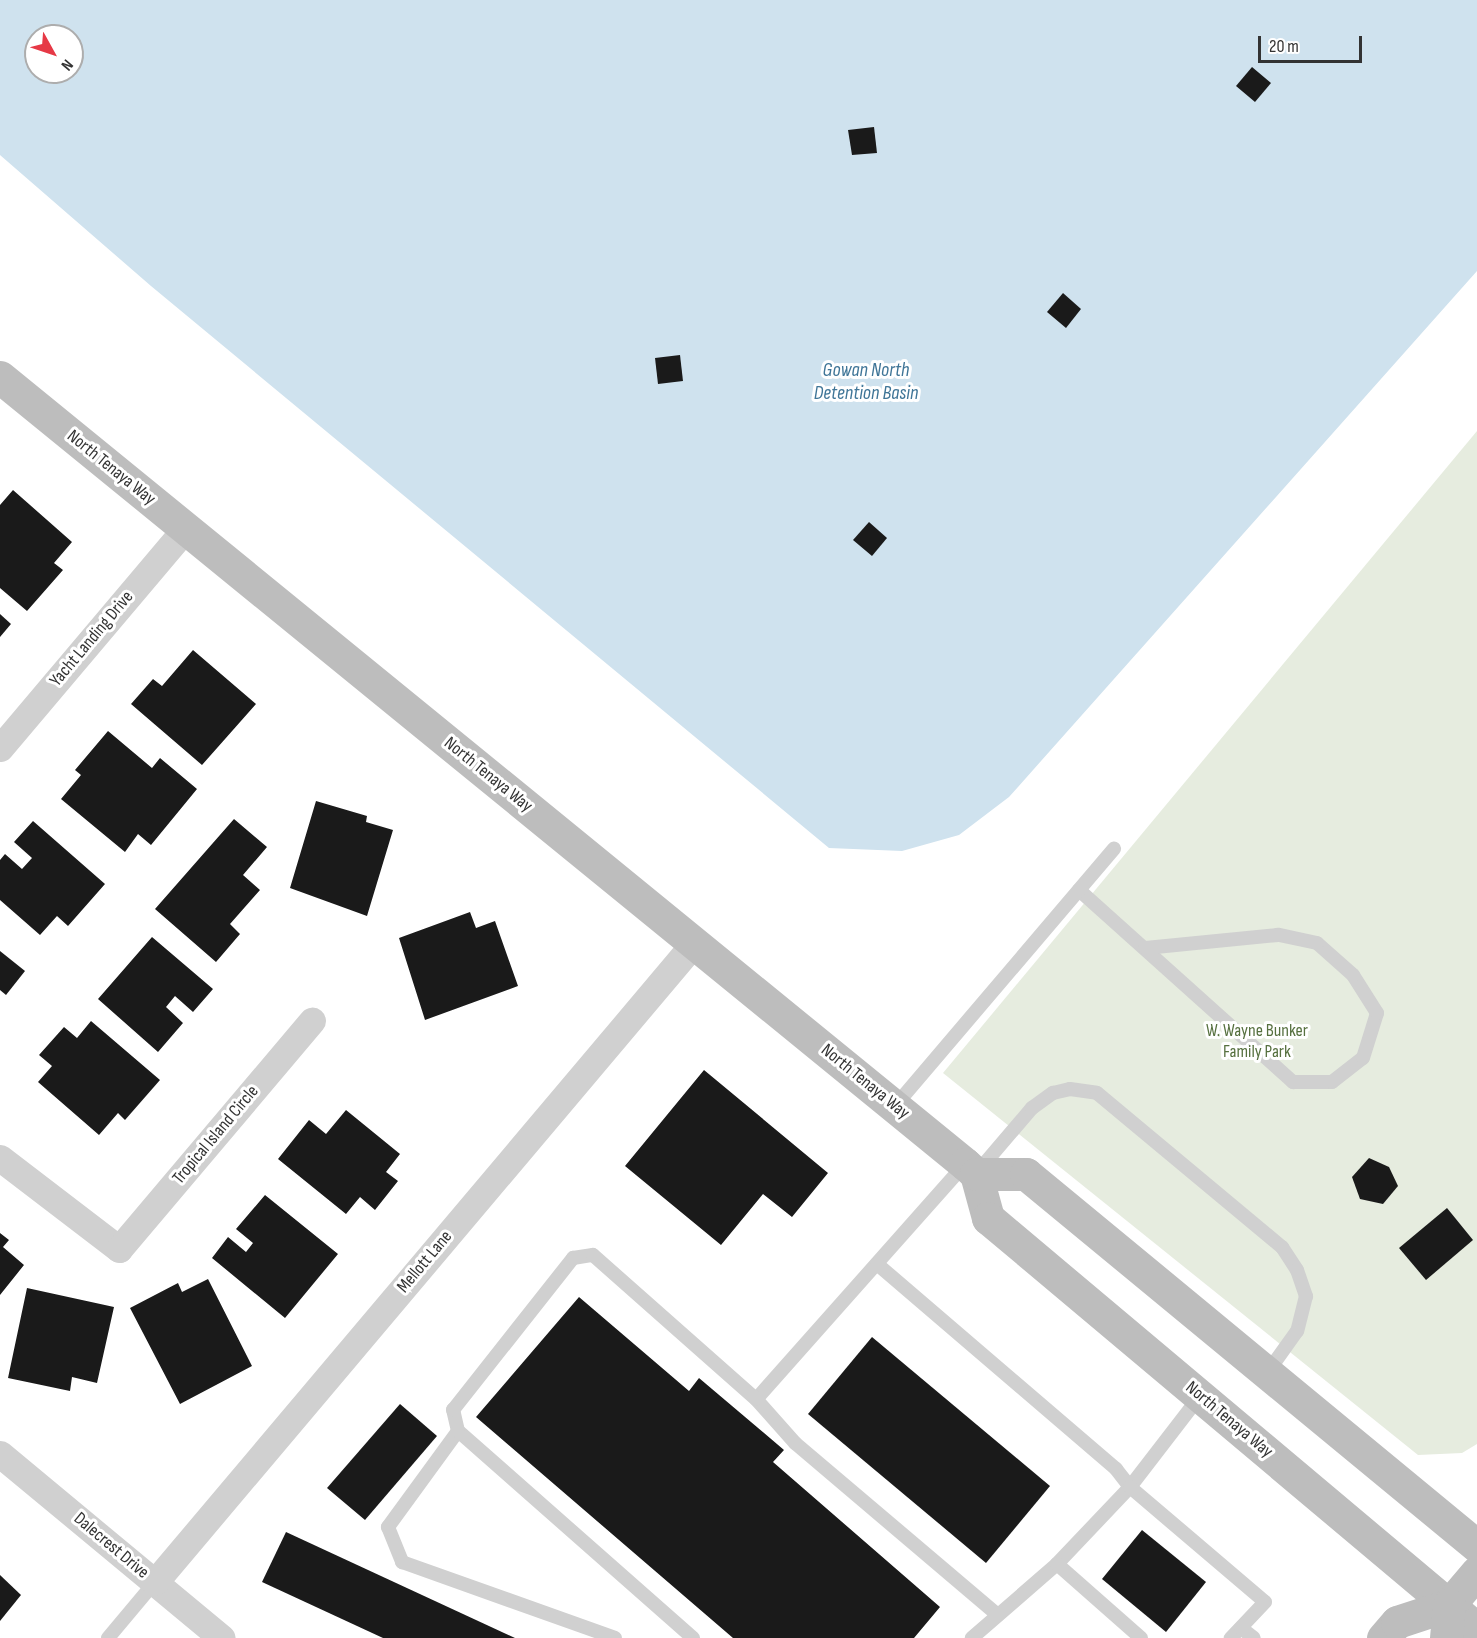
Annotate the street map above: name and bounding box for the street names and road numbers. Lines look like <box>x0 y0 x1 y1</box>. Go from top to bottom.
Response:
street label: North Tenaya Way <box>62 426 160 510</box>
street label: Yacht Landing Drive <box>46 587 138 691</box>
street label: North Tenaya Way <box>439 733 537 817</box>
street label: North Tenaya Way <box>816 1040 914 1124</box>
street label: Tropical Island Circle <box>168 1081 264 1189</box>
street label: Mellott Lane <box>393 1227 457 1297</box>
street label: North Tenaya Way <box>1181 1377 1277 1463</box>
street label: Dalecrest Drive <box>69 1508 153 1584</box>

